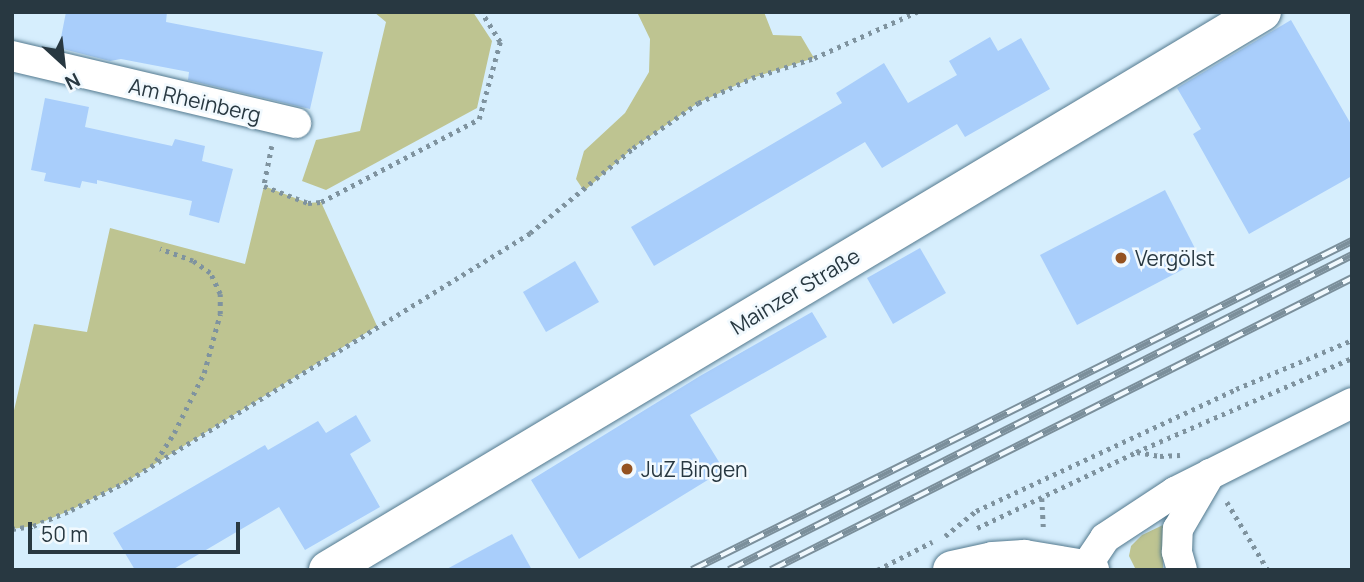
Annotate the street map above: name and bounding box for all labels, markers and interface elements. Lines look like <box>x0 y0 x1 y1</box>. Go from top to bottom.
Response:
north arrow <box>28 28 98 98</box>
text: N <box>61 67 85 96</box>
street label: Am Rheinberg <box>126 73 264 127</box>
street label: Mainzer Straße <box>726 243 864 339</box>
place label: Vergölst <box>1135 245 1215 271</box>
marker: Vergölst <box>1113 250 1129 266</box>
place label: JuZ Bingen <box>641 456 747 482</box>
marker: JuZ Bingen <box>619 461 635 477</box>
scale bar <box>32 508 243 552</box>
text: 50 m <box>41 520 88 548</box>

